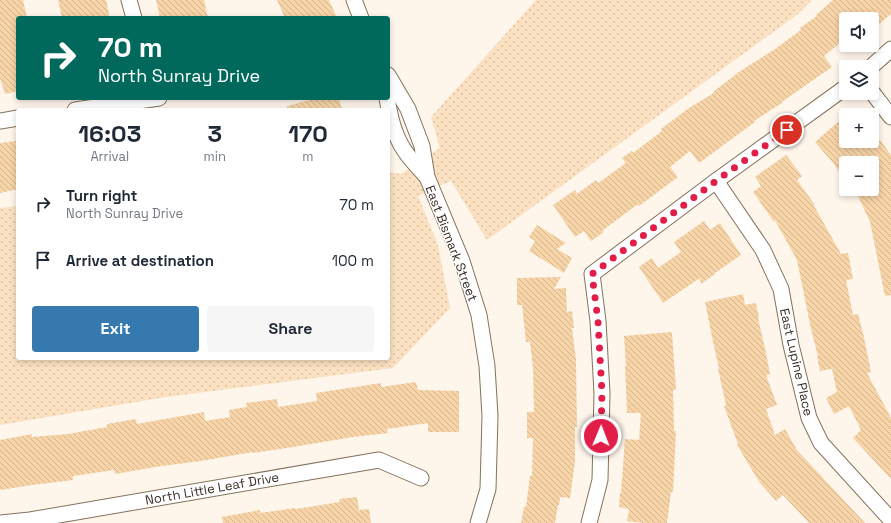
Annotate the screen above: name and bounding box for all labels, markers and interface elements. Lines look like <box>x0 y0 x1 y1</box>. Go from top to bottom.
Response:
map controls <box>839 12 879 196</box>
button: sound <box>839 12 879 52</box>
text: 70 m <box>98 29 163 65</box>
icon: right <box>32 32 84 84</box>
button: layers <box>839 60 879 100</box>
text: North Sunray Drive <box>98 64 260 87</box>
button: + <box>839 108 879 148</box>
pin <box>770 113 804 147</box>
text: 16:03 <box>78 118 141 149</box>
text: 3 <box>207 118 222 149</box>
text: 170 <box>288 118 328 149</box>
icon: arrive <box>776 119 798 141</box>
text: Arrival <box>90 148 129 165</box>
text: min <box>204 148 226 165</box>
text: m <box>302 148 314 165</box>
button: − <box>839 156 879 196</box>
street label: East Bismark Street <box>422 183 482 304</box>
text: Turn right <box>66 186 137 205</box>
icon: right <box>32 193 54 215</box>
text: 70 m <box>339 195 374 214</box>
text: North Sunray Drive <box>66 205 183 222</box>
icon: arrive <box>32 249 54 271</box>
text: Arrive at destination <box>66 251 214 270</box>
text: 100 m <box>332 251 374 270</box>
button: Exit <box>32 306 199 352</box>
button: Share <box>207 306 374 352</box>
street label: East Lupine Place <box>776 307 817 418</box>
position arrow <box>580 415 622 457</box>
street label: North Little Leaf Drive <box>144 468 280 509</box>

